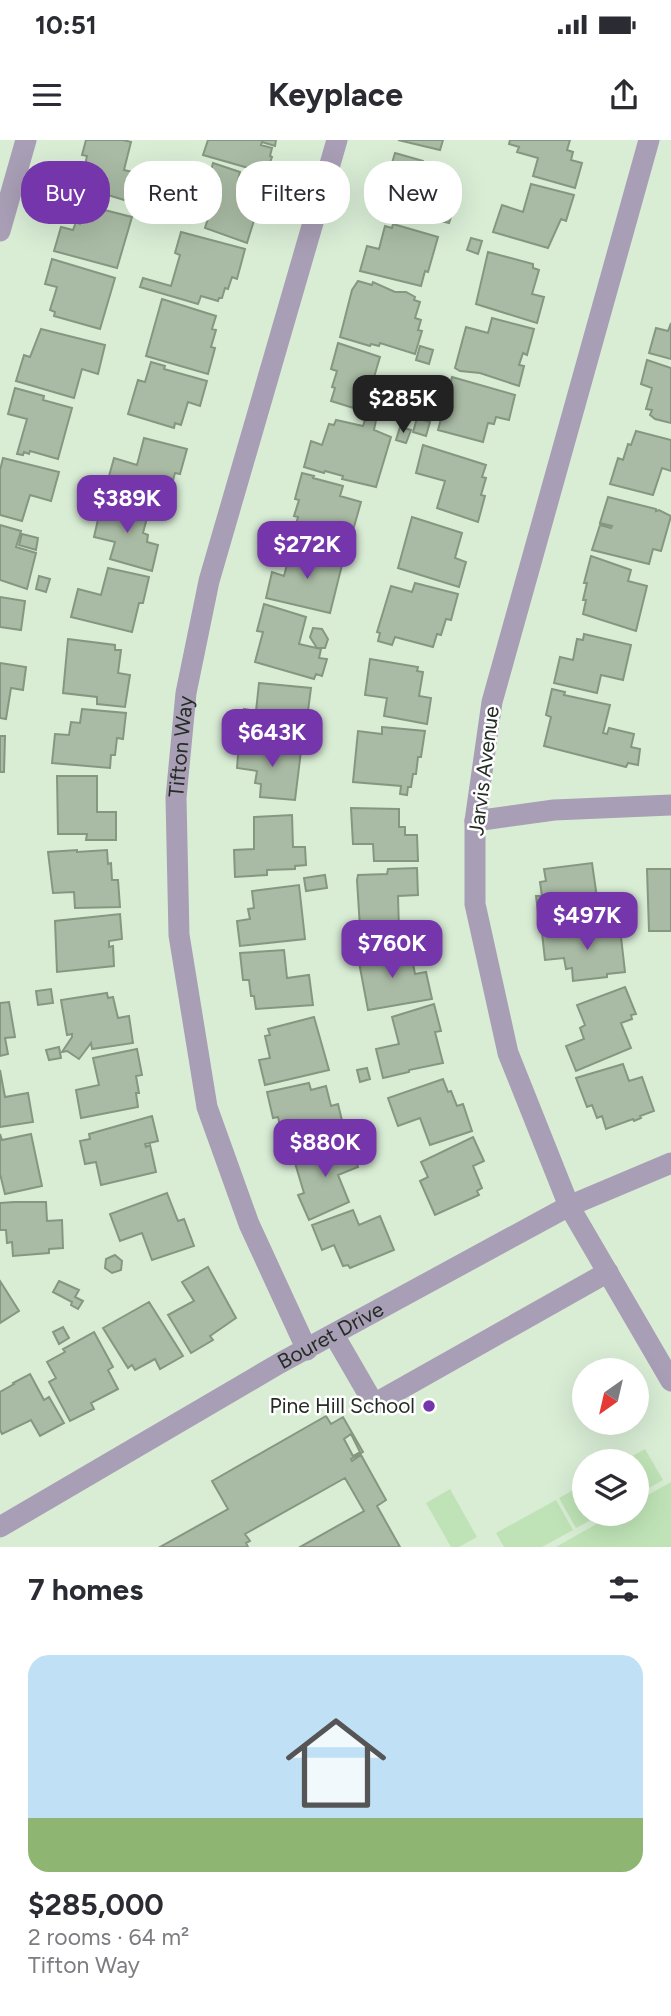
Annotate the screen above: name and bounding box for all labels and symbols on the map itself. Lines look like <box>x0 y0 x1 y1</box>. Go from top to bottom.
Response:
pin: $285K <box>354 376 452 435</box>
pin: $389K <box>78 476 176 535</box>
pin: $272K <box>258 522 356 581</box>
street label: Tifton Way <box>163 694 198 799</box>
street label: Jarvis Avenue <box>463 705 504 837</box>
pin: $643K <box>223 710 321 769</box>
pin: $497K <box>538 892 636 952</box>
pin: $760K <box>343 920 441 980</box>
pin: $880K <box>276 1119 374 1179</box>
street label: Bouret Drive <box>273 1296 388 1374</box>
north arrow <box>572 1358 649 1435</box>
place label: Pine Hill School <box>270 1393 415 1418</box>
marker: Pine Hill School <box>421 1398 437 1414</box>

